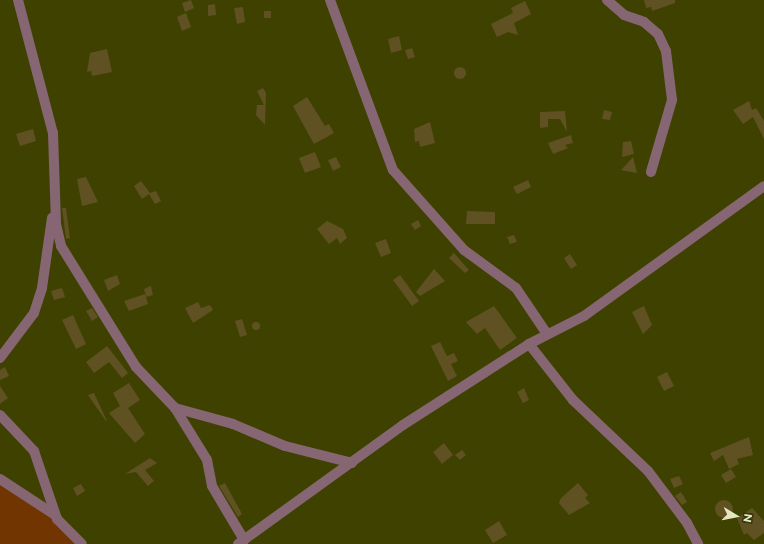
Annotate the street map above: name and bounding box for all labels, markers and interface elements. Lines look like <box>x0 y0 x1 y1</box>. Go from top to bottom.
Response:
north arrow <box>716 496 756 536</box>
text: N <box>740 512 755 524</box>

